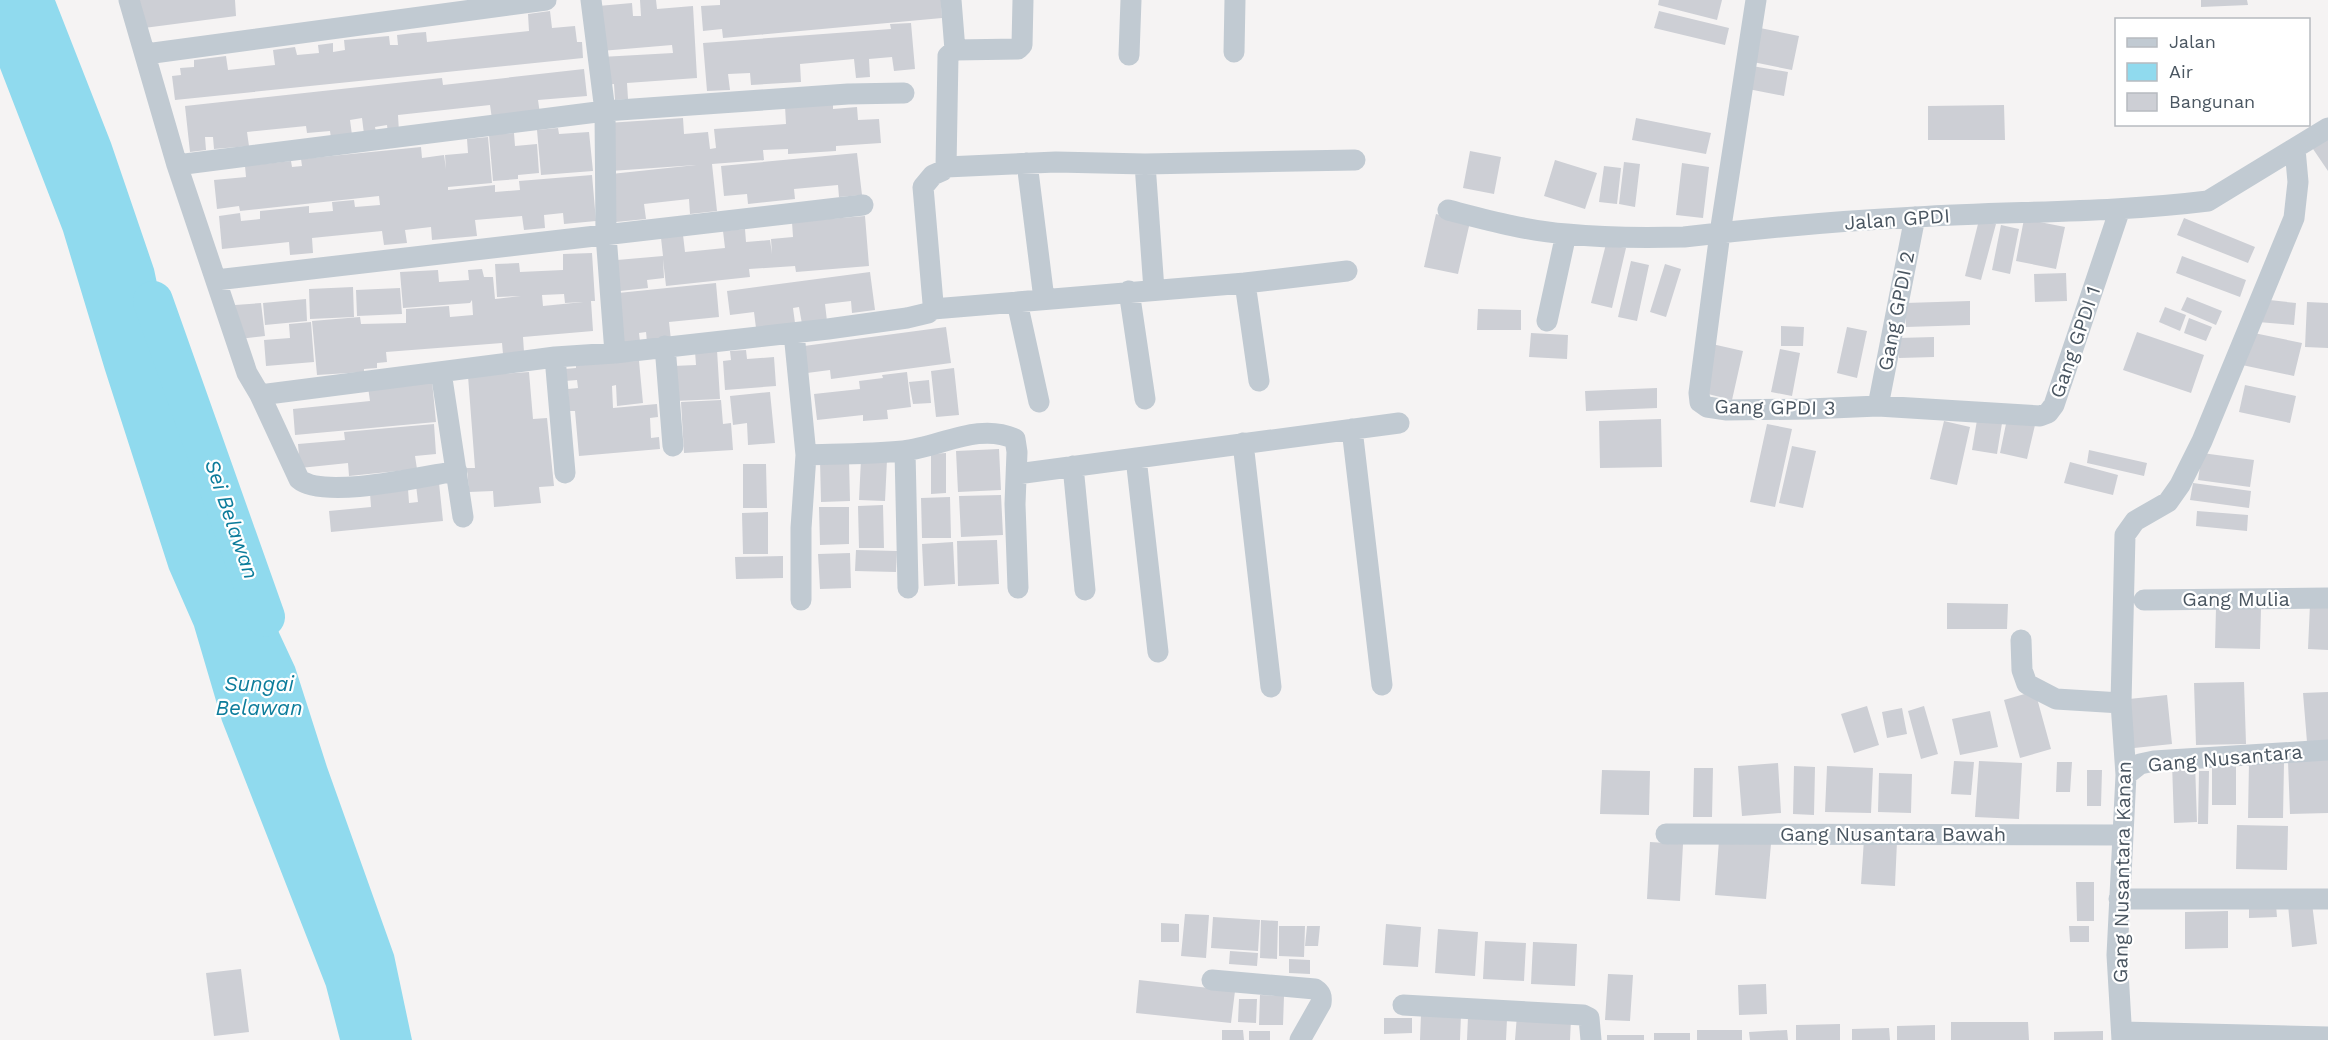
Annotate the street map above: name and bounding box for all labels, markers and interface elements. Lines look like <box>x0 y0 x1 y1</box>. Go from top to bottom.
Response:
legend <box>2115 18 2310 126</box>
text: Jalan <box>2169 31 2216 52</box>
text: Air <box>2169 61 2193 82</box>
text: Bangunan <box>2169 91 2255 112</box>
street label: Jalan GPDI <box>1843 203 1951 235</box>
street label: Gang GPDI 2 <box>1873 249 1919 373</box>
street label: Gang GPDI 1 <box>2045 283 2105 401</box>
street label: Gang GPDI 3 <box>1714 394 1836 420</box>
water label: Sei Belawan <box>200 456 264 582</box>
street label: Gang Mulia <box>2182 587 2290 611</box>
water label: Sungai Belawan <box>215 671 303 720</box>
street label: Gang Nusantara <box>2146 739 2304 777</box>
street label: Gang Nusantara Kanan <box>2108 761 2136 983</box>
street label: Gang Nusantara Bawah <box>1780 822 2006 846</box>

